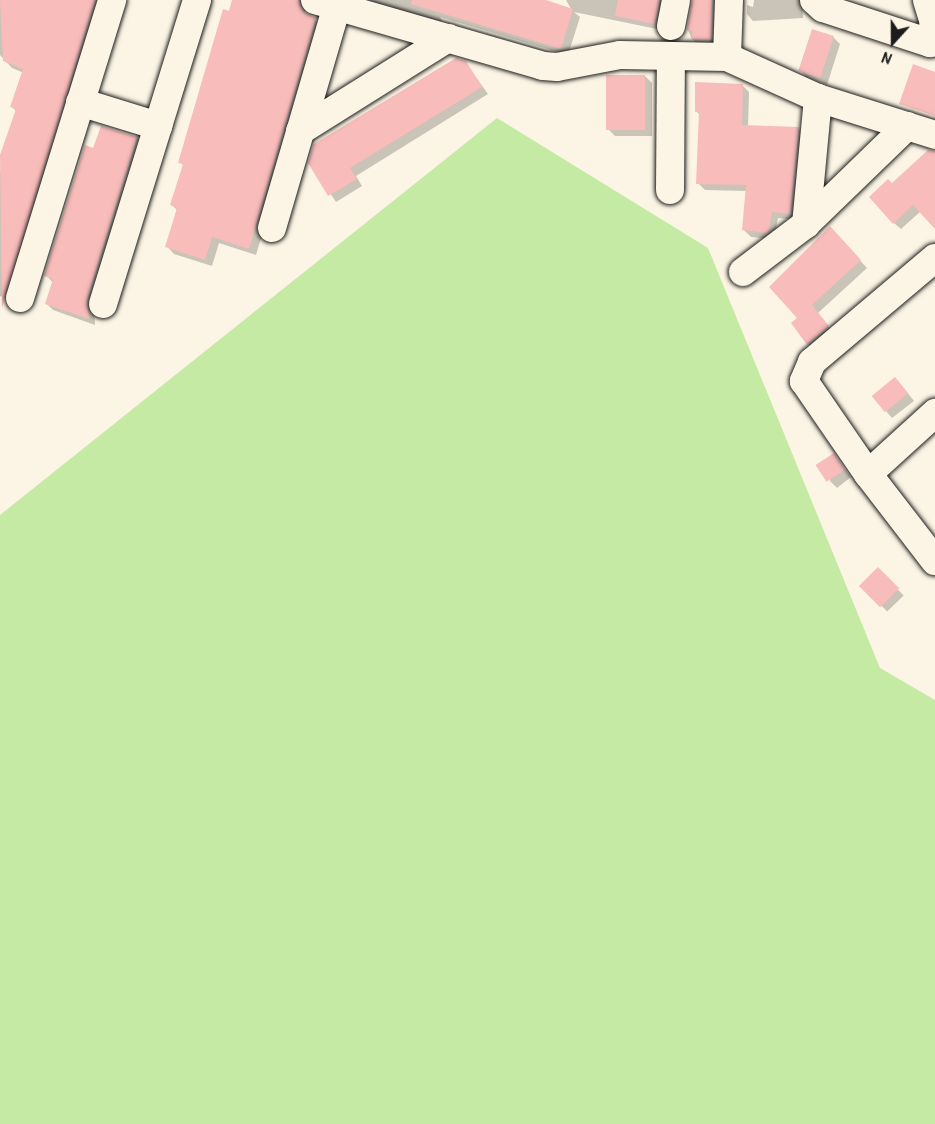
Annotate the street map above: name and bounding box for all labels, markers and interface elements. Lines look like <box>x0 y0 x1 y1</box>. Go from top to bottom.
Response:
north arrow <box>863 12 923 72</box>
text: N <box>879 47 894 71</box>

